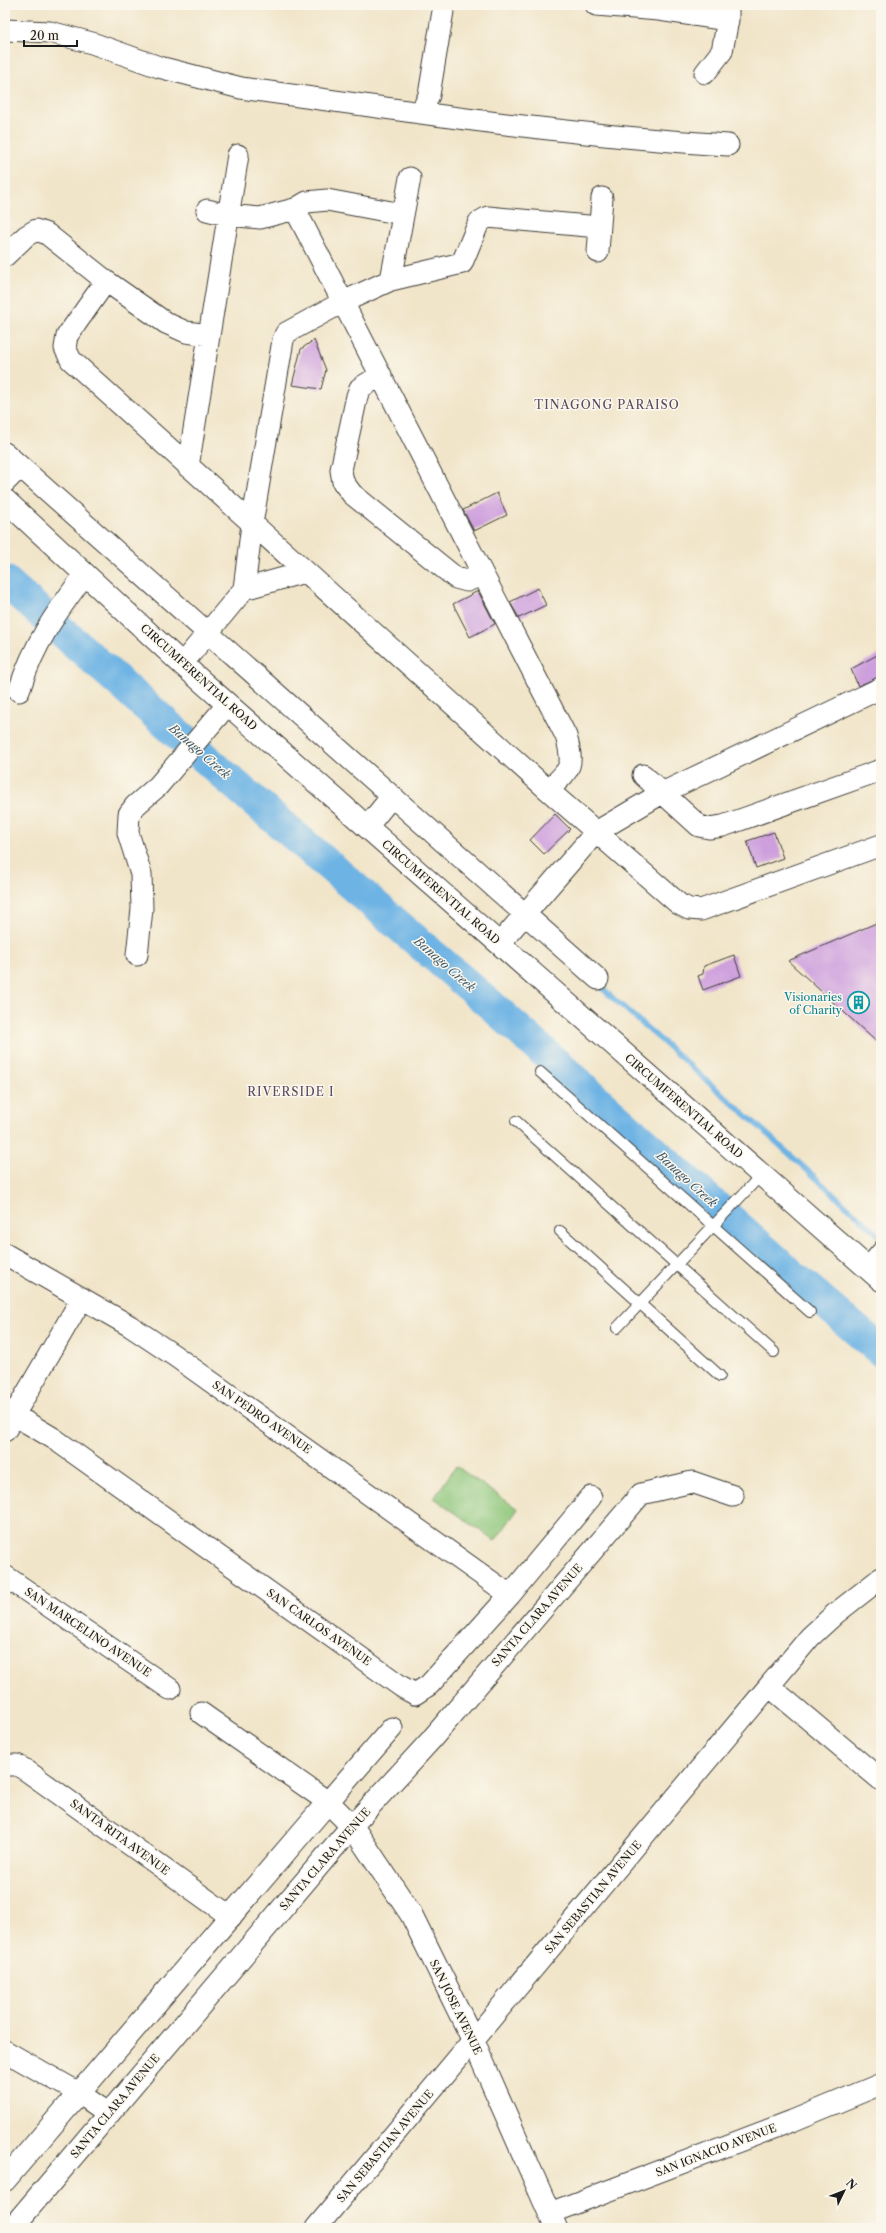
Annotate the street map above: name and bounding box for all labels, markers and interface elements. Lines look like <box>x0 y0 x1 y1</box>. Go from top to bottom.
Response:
scale bar <box>24 22 77 48</box>
text: 20 m <box>30 28 59 43</box>
district label: TINAGONG PARAISO <box>534 397 680 412</box>
street label: CIRCUMFERENTIAL ROAD <box>138 621 260 733</box>
water label: Banago Creek <box>166 720 234 782</box>
street label: CIRCUMFERENTIAL ROAD <box>379 837 503 947</box>
water label: Banago Creek <box>411 933 479 995</box>
place label: Visionaries of Charity <box>783 990 843 1017</box>
building icon: Visionaries of Charity <box>845 990 871 1016</box>
street label: CIRCUMFERENTIAL ROAD <box>622 1051 746 1161</box>
district label: RIVERSIDE I <box>247 1084 335 1099</box>
water label: Banago Creek <box>653 1147 721 1211</box>
street label: SAN PEDRO AVENUE <box>210 1378 315 1457</box>
street label: SANTA CLARA AVENUE <box>488 1560 586 1669</box>
street label: SAN MARCELINO AVENUE <box>22 1584 154 1680</box>
street label: SAN CARLOS AVENUE <box>264 1586 374 1669</box>
street label: SANTA RITA AVENUE <box>68 1796 173 1878</box>
street label: SANTA CLARA AVENUE <box>276 1804 374 1913</box>
street label: SAN SEBASTIAN AVENUE <box>542 1837 645 1956</box>
street label: SAN JOSE AVENUE <box>427 1957 485 2057</box>
street label: SANTA CLARA AVENUE <box>67 2051 163 2161</box>
street label: SAN SEBASTIAN AVENUE <box>334 2086 437 2205</box>
street label: SAN IGNACIO AVENUE <box>654 2120 779 2180</box>
north arrow <box>824 2171 864 2211</box>
text: N <box>843 2176 860 2193</box>

